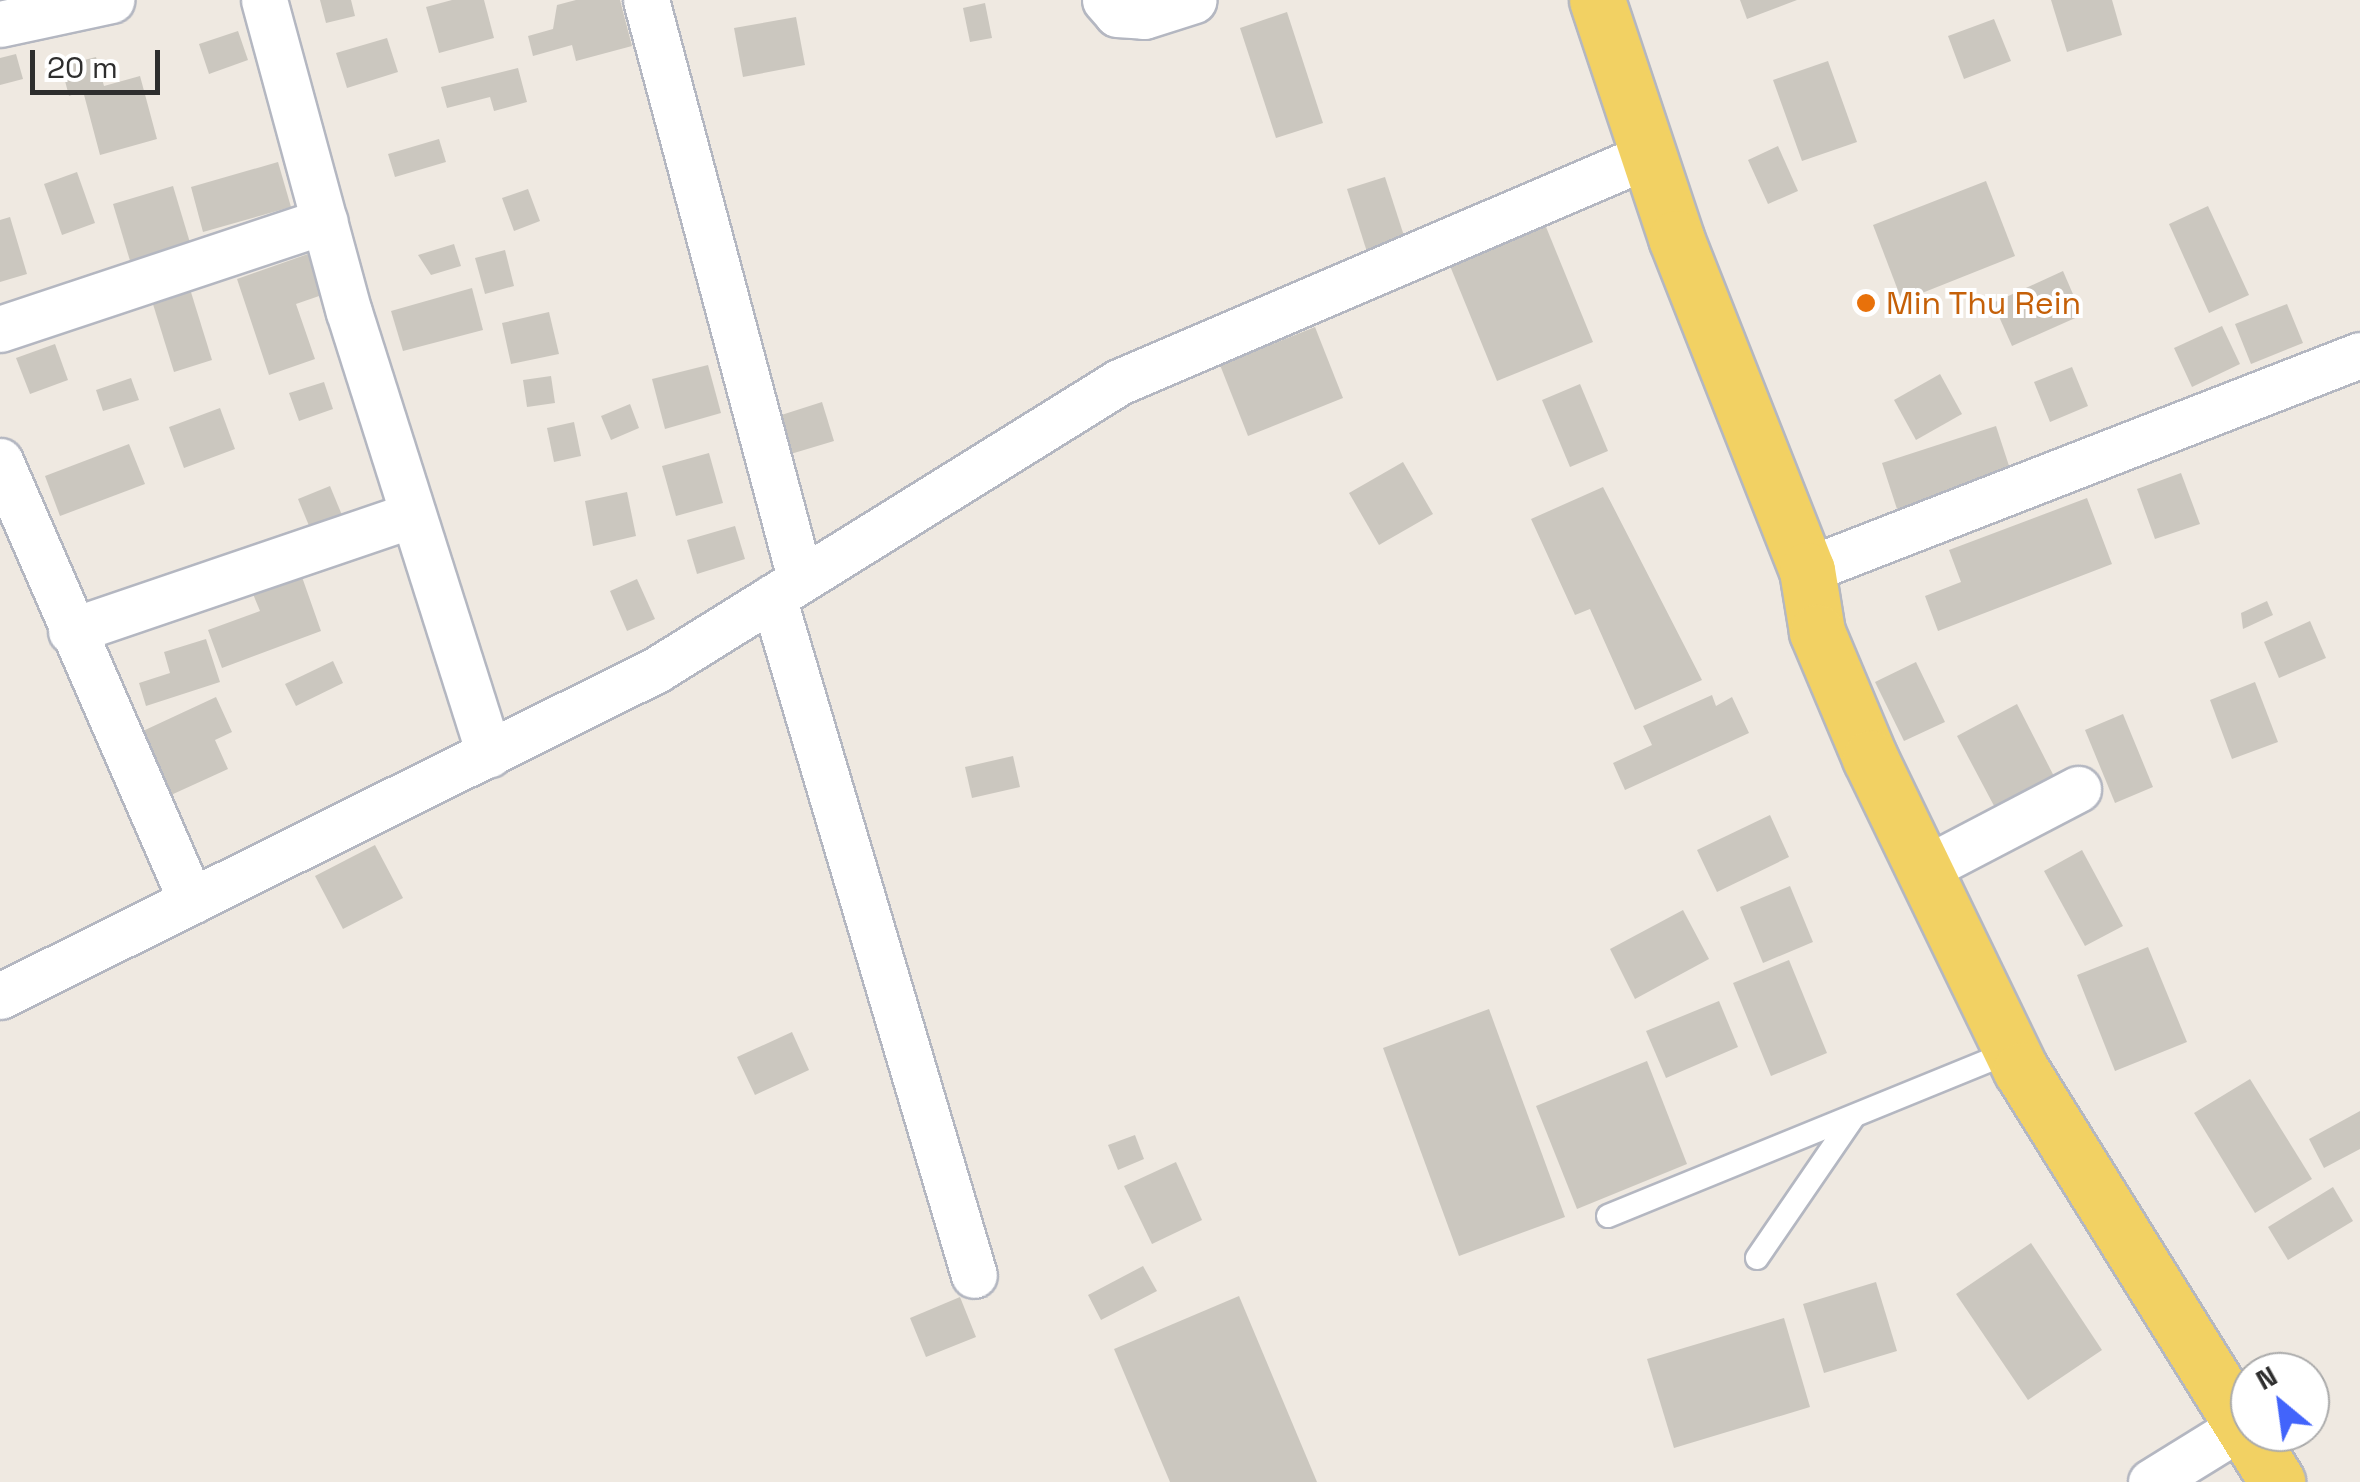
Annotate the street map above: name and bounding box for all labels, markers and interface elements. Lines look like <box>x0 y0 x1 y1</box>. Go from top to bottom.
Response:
scale bar <box>35 30 165 92</box>
text: 20 m <box>47 48 118 87</box>
place label: Min Thu Rein <box>1886 284 2082 322</box>
marker: Min Thu Rein <box>1855 292 1877 314</box>
north arrow <box>2230 1352 2330 1452</box>
text: N <box>2249 1357 2283 1398</box>

